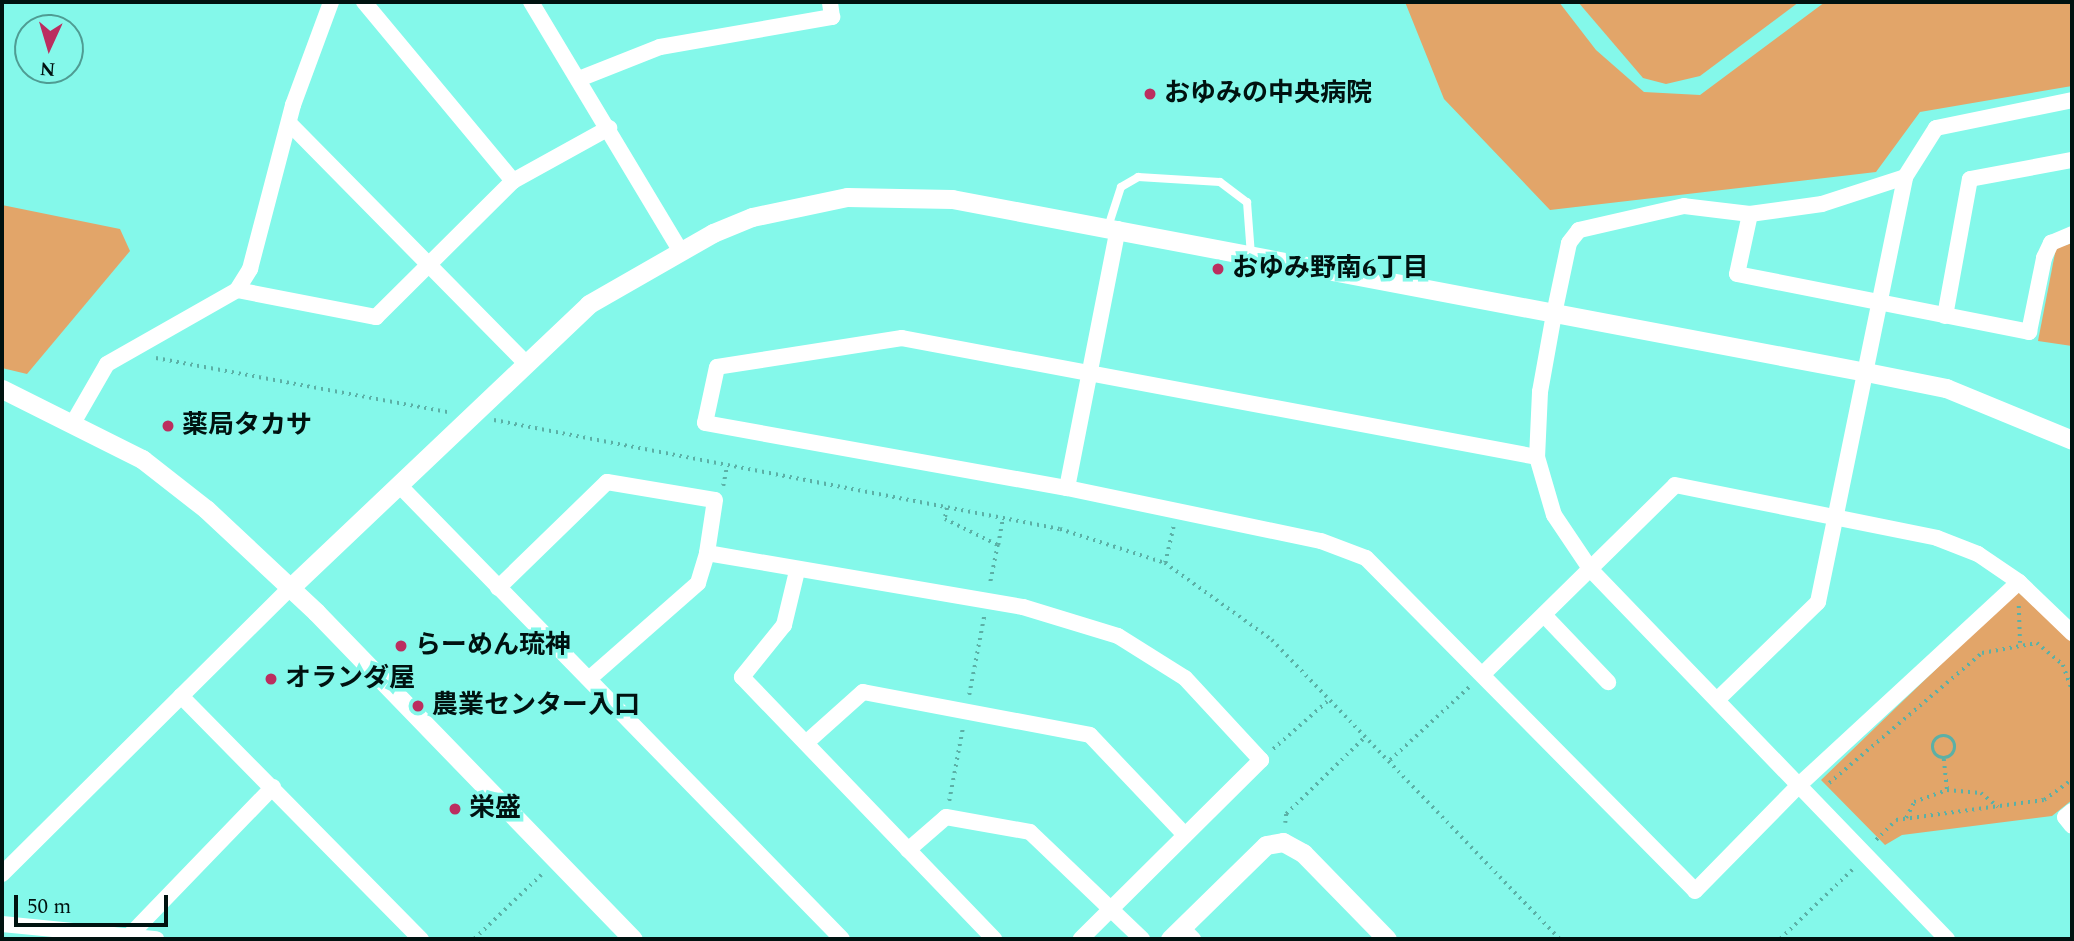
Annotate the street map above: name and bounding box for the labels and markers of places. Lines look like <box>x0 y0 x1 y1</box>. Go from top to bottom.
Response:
place label: おゆみの中央病院 <box>1164 78 1372 110</box>
marker: おゆみの中央病院 <box>1142 86 1158 102</box>
place label: おゆみ野南6丁目 <box>1232 253 1429 285</box>
marker: おゆみ野南6丁目 <box>1210 261 1226 277</box>
place label: 薬局タカサ <box>182 410 312 442</box>
marker: 薬局タカサ <box>160 418 176 434</box>
place label: らーめん琉神 <box>415 630 571 662</box>
marker: らーめん琉神 <box>393 638 409 654</box>
place label: オランダ屋 <box>285 663 415 695</box>
marker: オランダ屋 <box>263 671 279 687</box>
place label: 農業センター入口 <box>432 690 640 722</box>
marker: 農業センター入口 <box>410 698 426 714</box>
place label: 栄盛 <box>469 793 521 825</box>
marker: 栄盛 <box>447 801 463 817</box>

